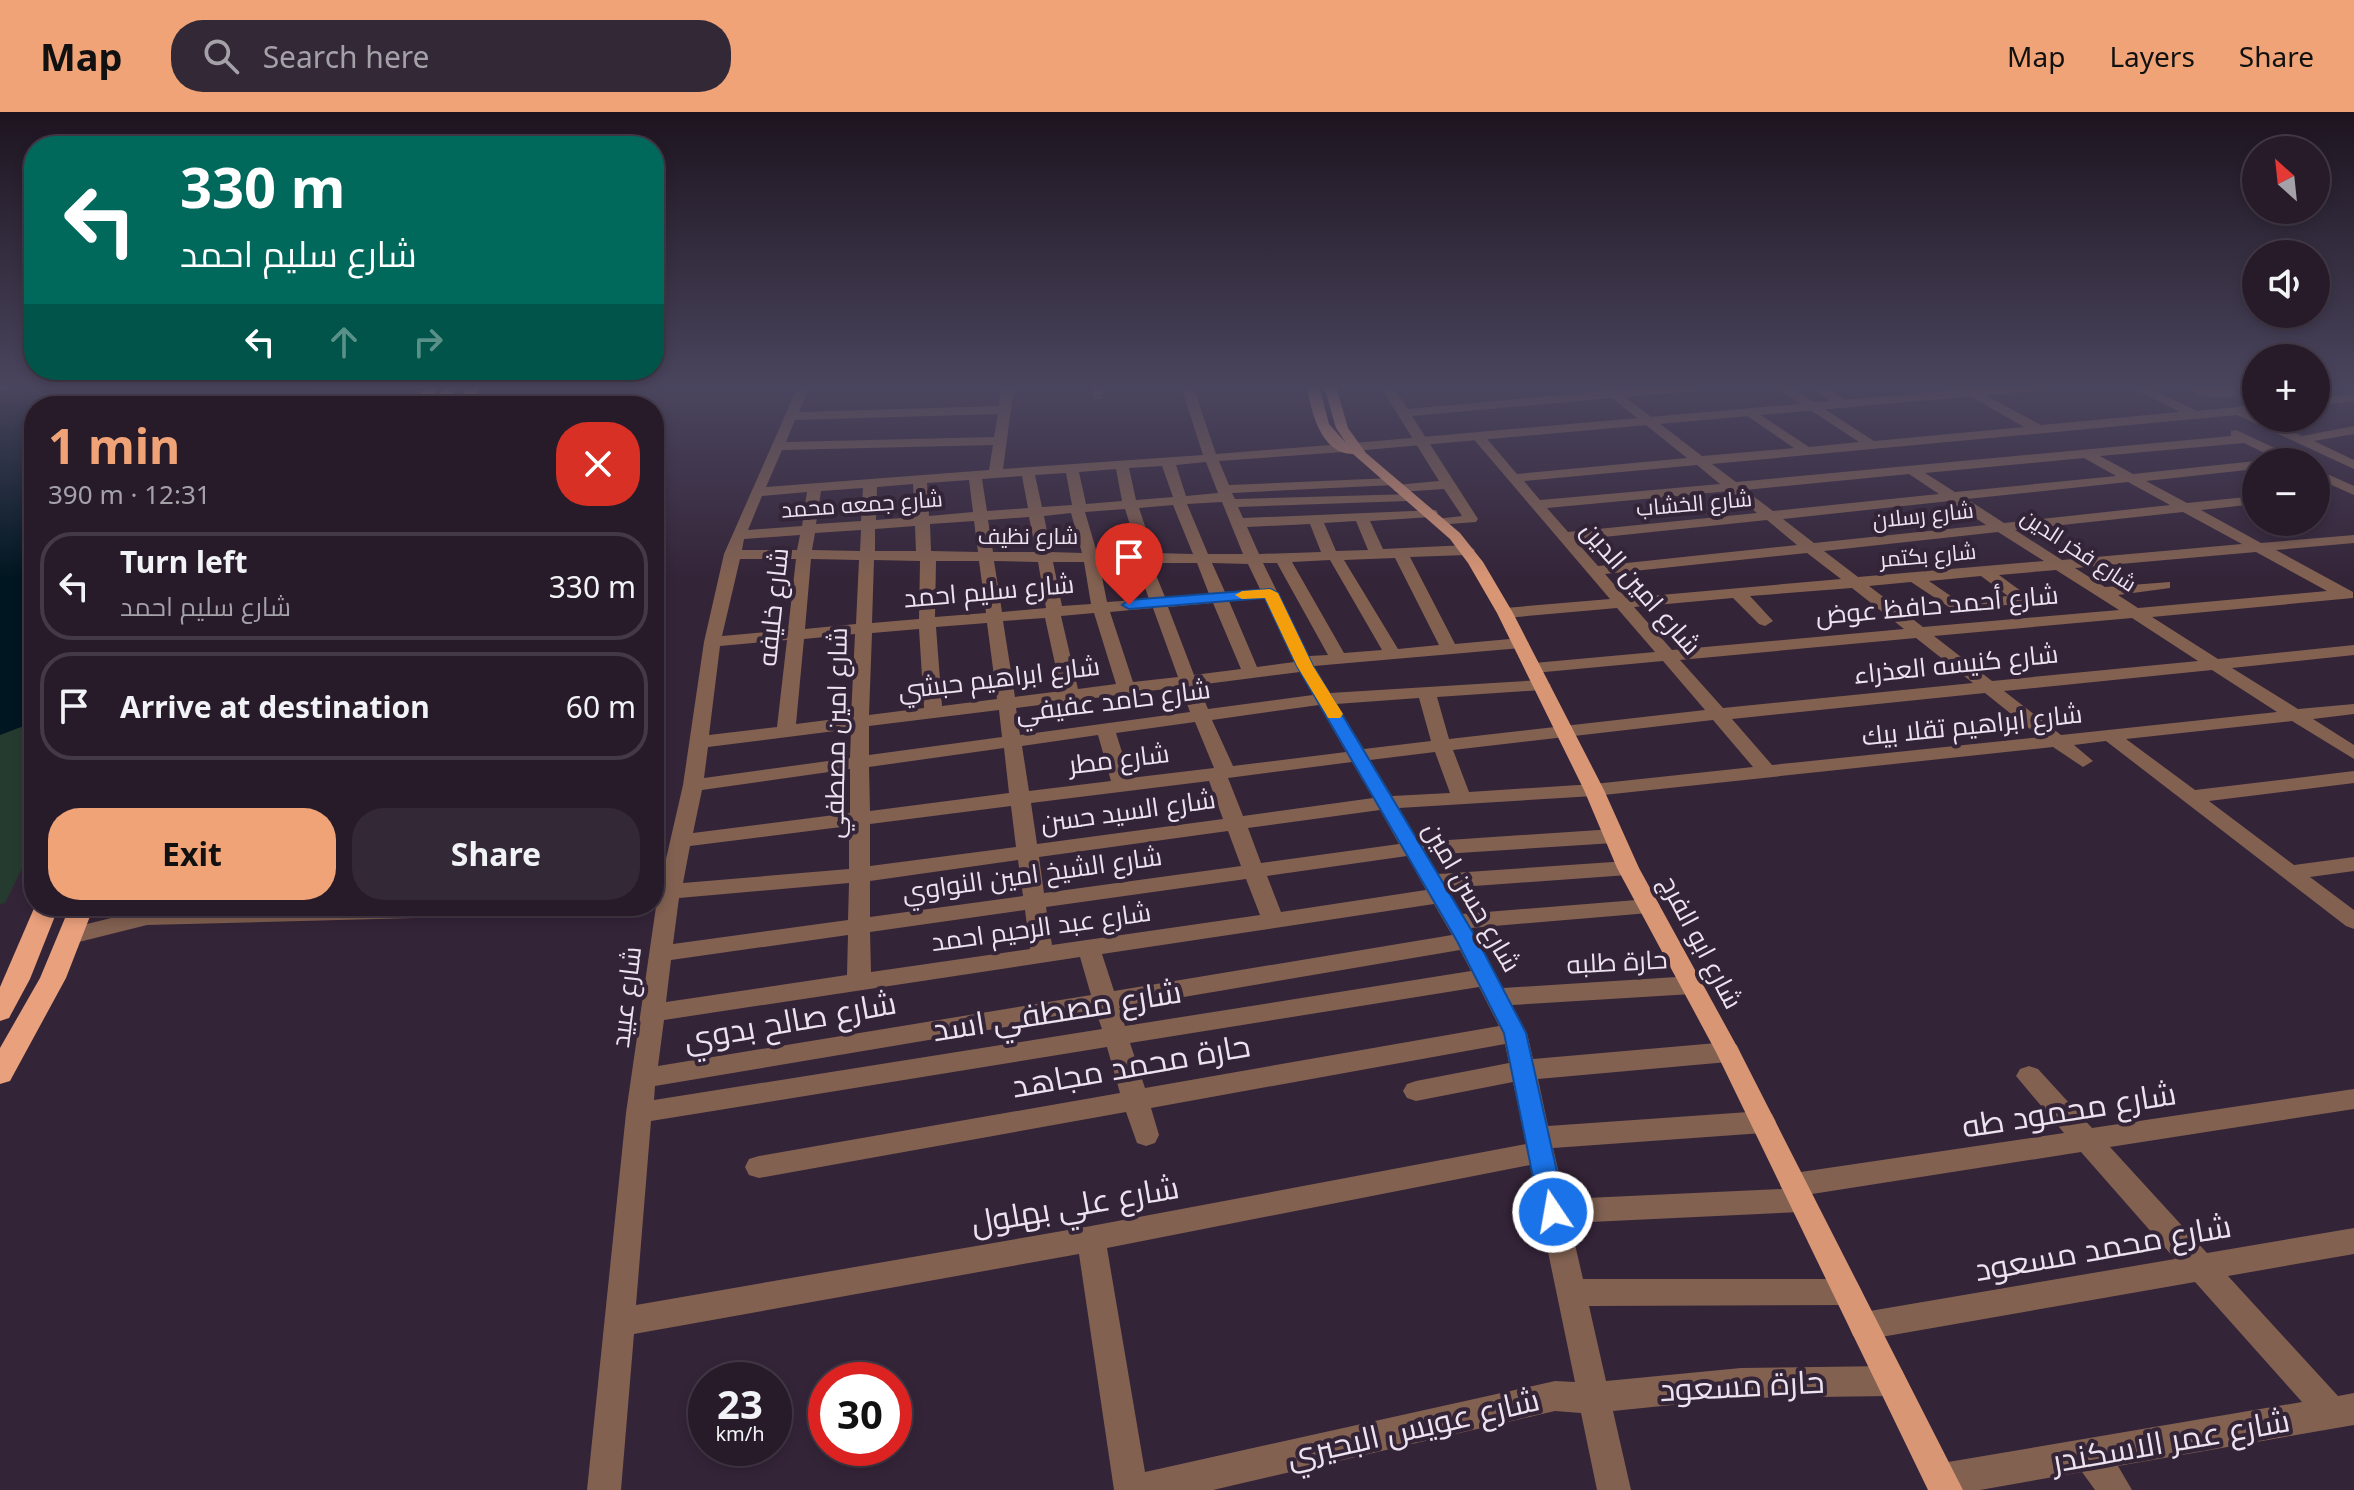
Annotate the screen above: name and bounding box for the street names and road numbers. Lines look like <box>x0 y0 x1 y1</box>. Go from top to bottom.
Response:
street label: شارع جمعه محمد <box>780 482 944 525</box>
street label: شارع الخشاب <box>1635 482 1753 523</box>
street label: شارع رسلان <box>1871 494 1975 535</box>
street label: شارع فخر الدين <box>2015 501 2143 599</box>
street label: شارع امين الدين <box>1574 513 1710 662</box>
street label: شارع نظيف <box>978 520 1078 551</box>
street label: شارع بكتمر <box>1876 535 1977 574</box>
street label: شارع خليفه <box>748 546 796 668</box>
street label: شارع سليم احمد <box>902 565 1076 616</box>
street label: شارع أحمد حافظ عوض <box>1814 575 2060 633</box>
street label: شارع امين مصطفي <box>815 627 859 839</box>
street label: شارع كنيسه العذراء <box>1852 634 2060 692</box>
street label: شارع ابراهيم حبشي <box>896 647 1102 709</box>
street label: شارع حامد عفيفي <box>1013 670 1213 734</box>
street label: شارع ابراهيم تقلا بيك <box>1860 695 2084 754</box>
street label: شارع مطر <box>1065 734 1171 782</box>
street label: شارع السيد حسن <box>1038 780 1218 840</box>
street label: شارع حسن امين <box>1415 815 1530 978</box>
street label: شارع الشيخ امين النواوي <box>900 837 1164 912</box>
street label: شارع ابو الفرج <box>1652 868 1752 1015</box>
street label: شارع عبد الرحيم احمد <box>929 893 1153 960</box>
street label: حارة طلبه <box>1566 940 1668 982</box>
street label: شارع عبيد <box>601 944 649 1050</box>
street label: شارع مصطفي اسد <box>929 969 1185 1055</box>
street label: شارع صالح بدوي <box>680 980 900 1064</box>
street label: حارة محمد مجاهد <box>1008 1022 1253 1107</box>
street label: شارع محمود طه <box>1959 1070 2179 1149</box>
street label: شارع علي بهلول <box>967 1164 1183 1248</box>
street label: شارع محمد مسعود <box>1971 1203 2235 1292</box>
street label: حارة مسعود <box>1658 1359 1825 1410</box>
street label: شارع عويس البحيري <box>1282 1377 1544 1481</box>
street label: شارع عمر الاسكندر <box>2047 1397 2293 1484</box>

